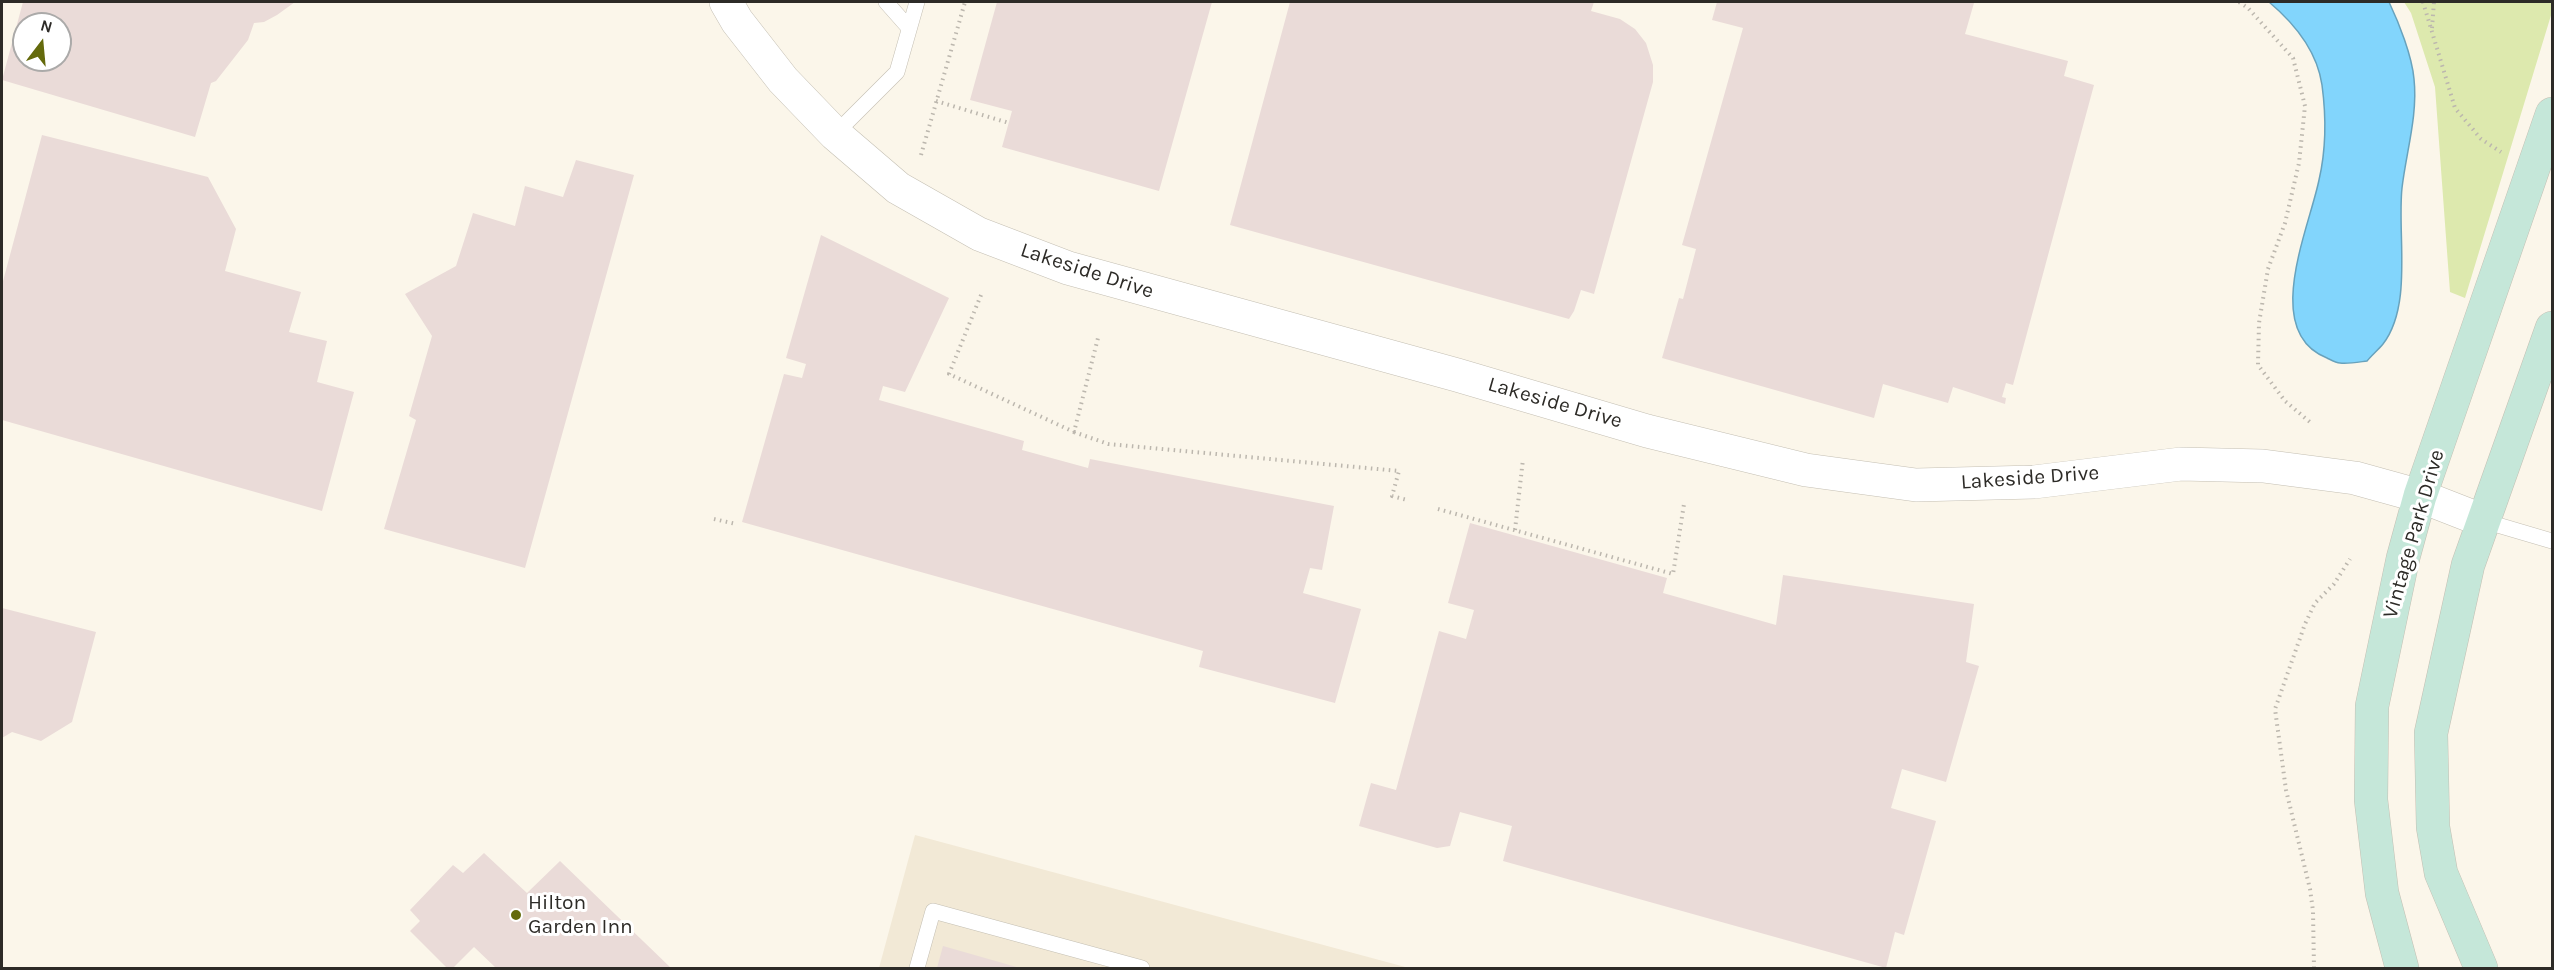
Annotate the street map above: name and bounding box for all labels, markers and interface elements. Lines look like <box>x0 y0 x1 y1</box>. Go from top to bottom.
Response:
north arrow <box>12 12 72 72</box>
text: N <box>38 15 55 37</box>
street label: Lakeside Drive <box>1017 238 1157 304</box>
street label: Lakeside Drive <box>1485 372 1625 434</box>
street label: Vintage Park Drive <box>2378 447 2450 621</box>
street label: Lakeside Drive <box>1960 461 2100 495</box>
place label: Hilton Garden Inn <box>528 890 633 940</box>
marker: Hilton Garden Inn <box>509 908 523 922</box>

